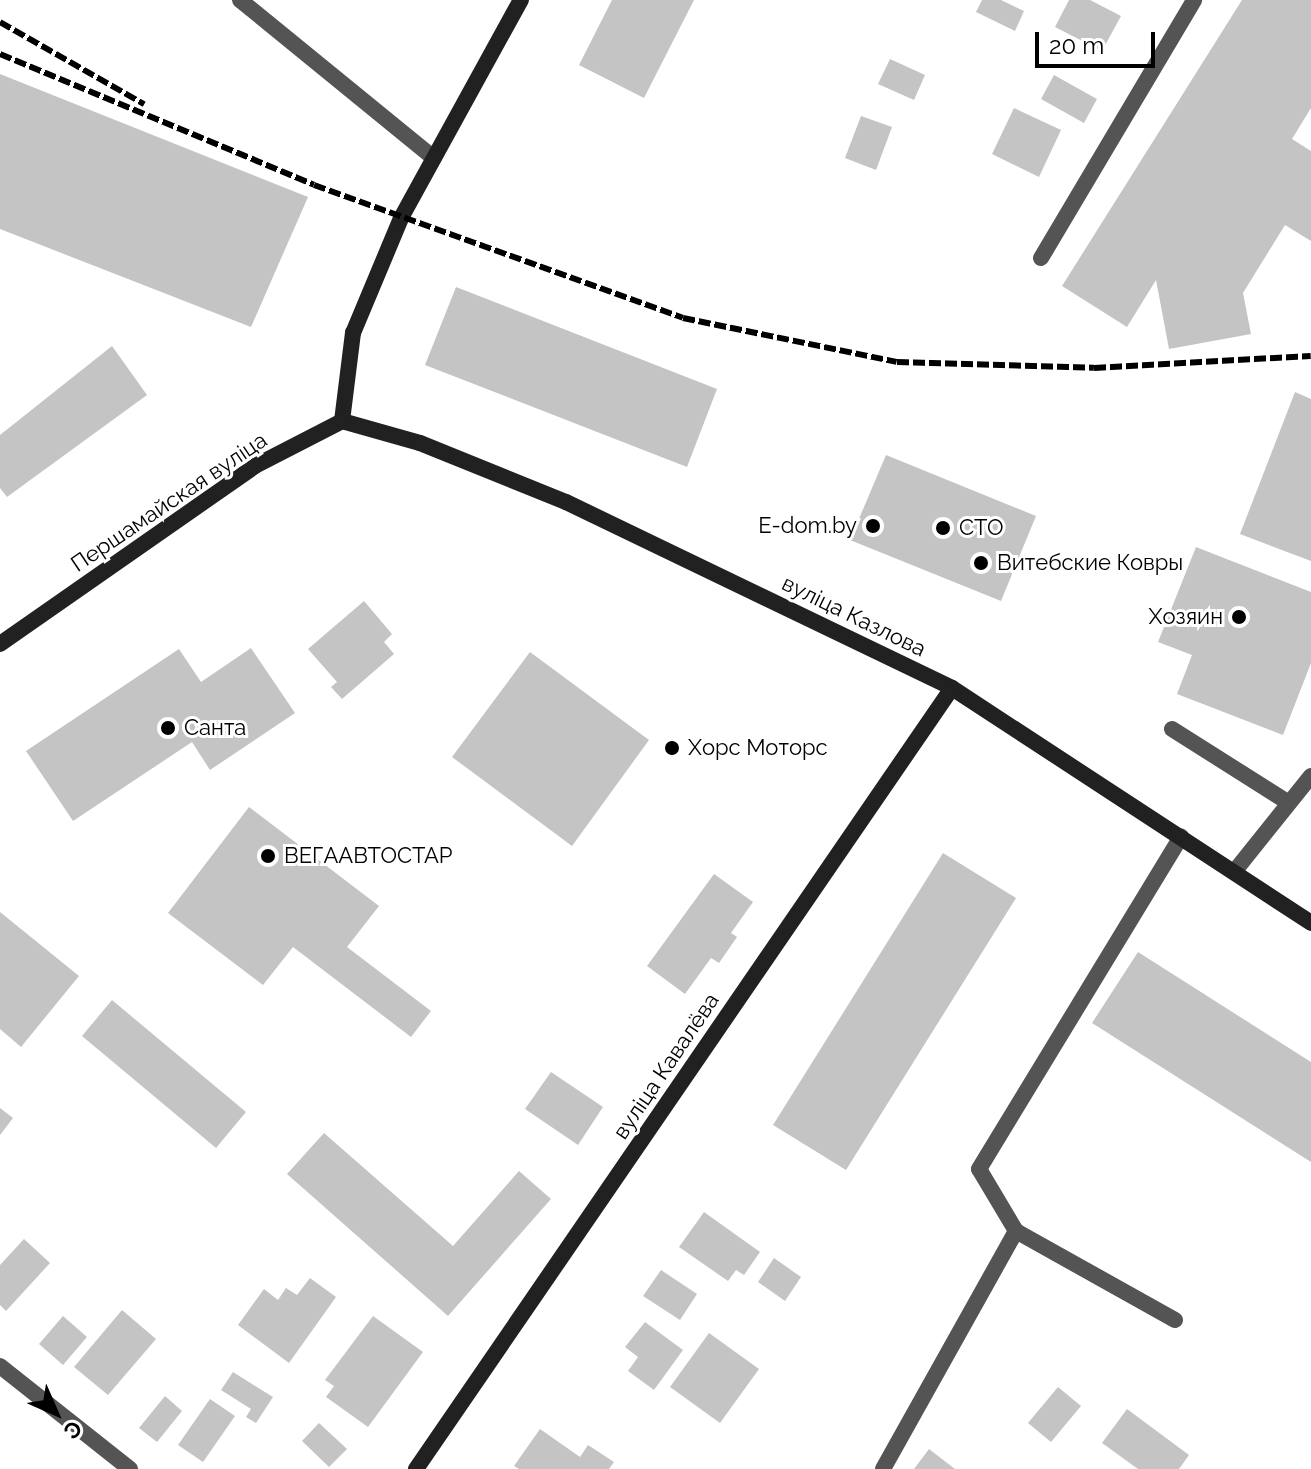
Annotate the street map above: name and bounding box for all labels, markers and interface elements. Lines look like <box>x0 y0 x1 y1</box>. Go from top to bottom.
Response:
scale bar <box>1039 16 1159 66</box>
text: 20 m <box>1049 31 1104 60</box>
street label: Першамайская вуліца <box>66 427 272 577</box>
place label: E-dom.by <box>758 513 857 539</box>
place label: СТО <box>959 515 1003 541</box>
marker: E-dom.by <box>864 517 882 535</box>
marker: СТО <box>934 519 952 537</box>
place label: Витебские Ковры <box>997 550 1183 576</box>
marker: Витебские Ковры <box>972 554 990 572</box>
street label: вуліца Казлова <box>778 570 930 662</box>
place label: Хозяин <box>1149 604 1223 630</box>
marker: Хозяин <box>1230 608 1248 626</box>
place label: Санта <box>184 715 246 741</box>
marker: Санта <box>159 719 177 737</box>
place label: Хорс Моторс <box>688 735 828 761</box>
marker: Хорс Моторс <box>663 739 681 757</box>
place label: ВЕГААВТОСТАР <box>284 843 453 869</box>
marker: ВЕГААВТОСТАР <box>259 847 277 865</box>
street label: вуліца Кавалёва <box>607 988 725 1144</box>
north arrow <box>16 1373 96 1453</box>
text: С <box>58 1415 87 1444</box>

